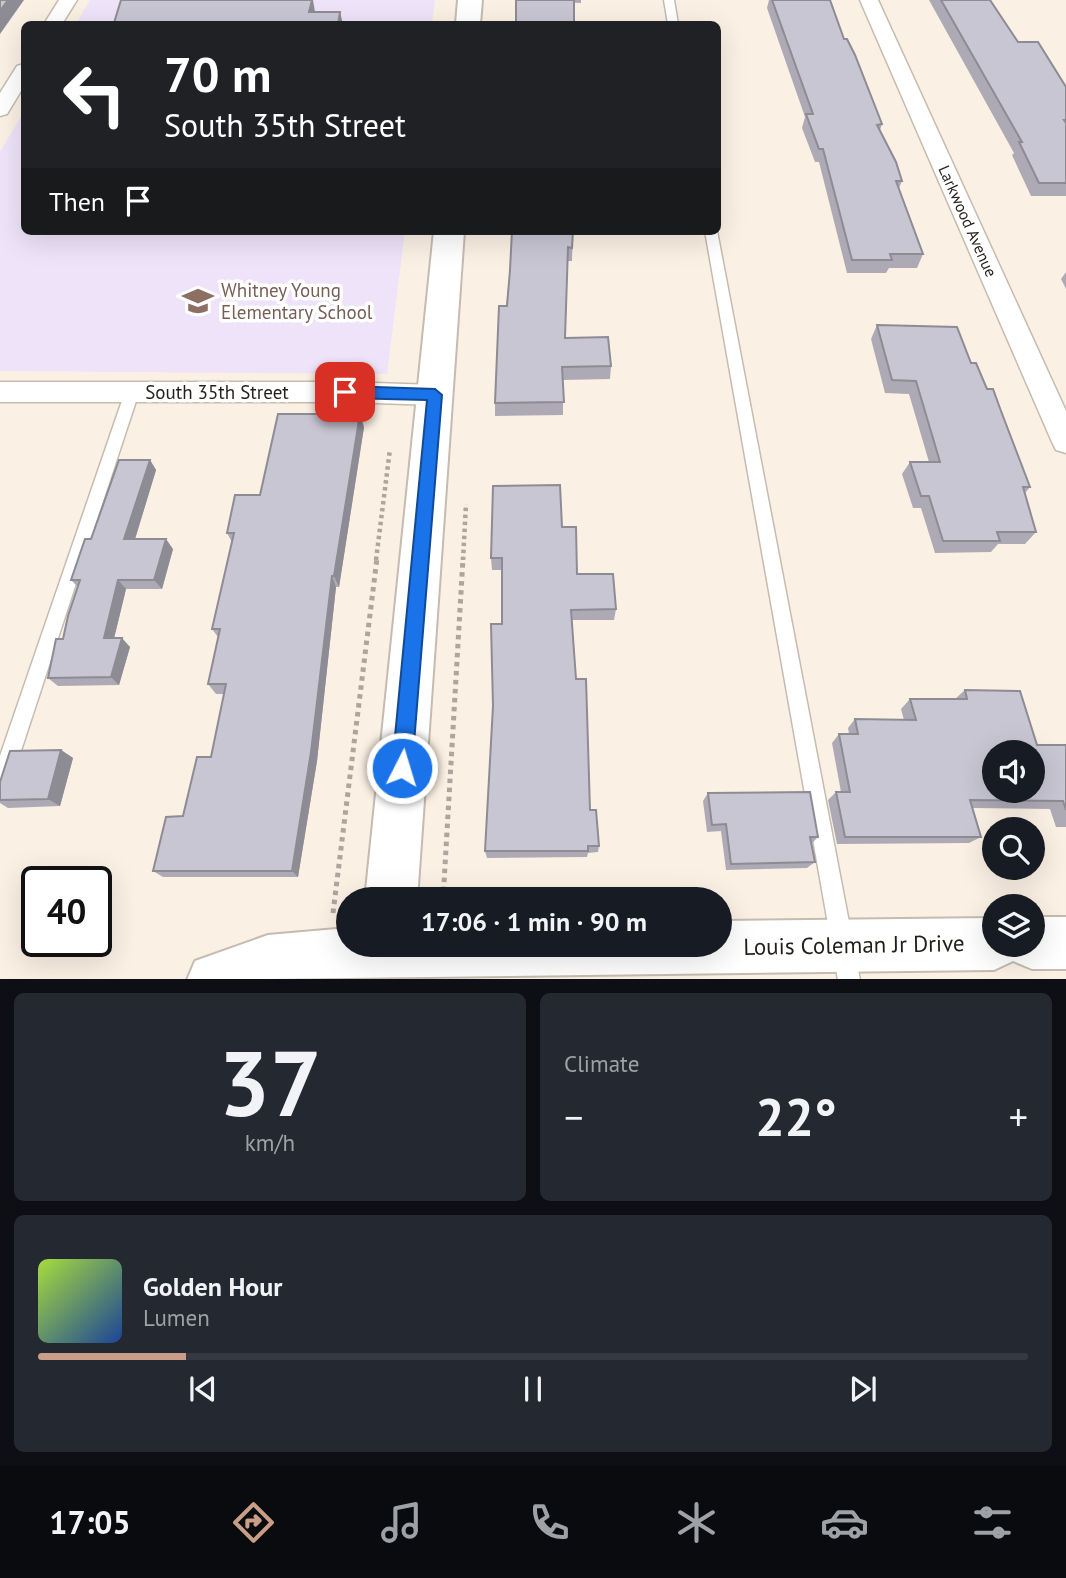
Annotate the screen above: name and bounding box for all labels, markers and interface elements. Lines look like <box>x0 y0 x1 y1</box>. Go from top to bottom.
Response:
text: 70 m <box>164 42 271 106</box>
icon: left <box>49 49 140 140</box>
text: South 35th Street <box>164 104 406 146</box>
street label: Larkwood Avenue <box>934 162 1002 280</box>
icon: arrive <box>119 182 157 220</box>
text: Then <box>49 185 105 218</box>
place label: Whitney Young Elementary School <box>221 278 373 324</box>
school or university icon: Whitney Young Elementary School <box>181 284 215 318</box>
pin <box>315 362 375 422</box>
icon: arrive <box>326 373 364 411</box>
street label: South 35th Street <box>145 380 289 404</box>
position arrow <box>365 731 439 805</box>
map controls <box>982 740 1045 957</box>
button: sound <box>982 740 1045 803</box>
button: search <box>982 817 1045 880</box>
speed limit sign: 40 <box>21 866 112 957</box>
button: layers <box>982 894 1045 957</box>
text: 17:06 · 1 min · 90 m <box>421 905 647 938</box>
street label: Louis Coleman Jr Drive <box>743 928 965 961</box>
text: 37 <box>218 1023 322 1141</box>
text: Climate <box>564 1049 639 1078</box>
text: 22° <box>755 1083 837 1150</box>
text: − <box>564 1092 583 1141</box>
text: + <box>1009 1092 1028 1141</box>
text: km/h <box>245 1128 295 1157</box>
text: Golden Hour <box>143 1270 282 1303</box>
text: Lumen <box>143 1303 210 1332</box>
icon: previous <box>184 1370 222 1408</box>
icon: pause <box>514 1370 552 1408</box>
icon: next <box>844 1370 882 1408</box>
icon: directions <box>229 1498 278 1547</box>
icon: music <box>377 1498 426 1547</box>
icon: phone <box>525 1498 574 1547</box>
icon: climate <box>672 1498 721 1547</box>
icon: car <box>820 1498 869 1547</box>
icon: filters <box>968 1498 1017 1547</box>
text: 17:05 <box>49 1501 131 1543</box>

